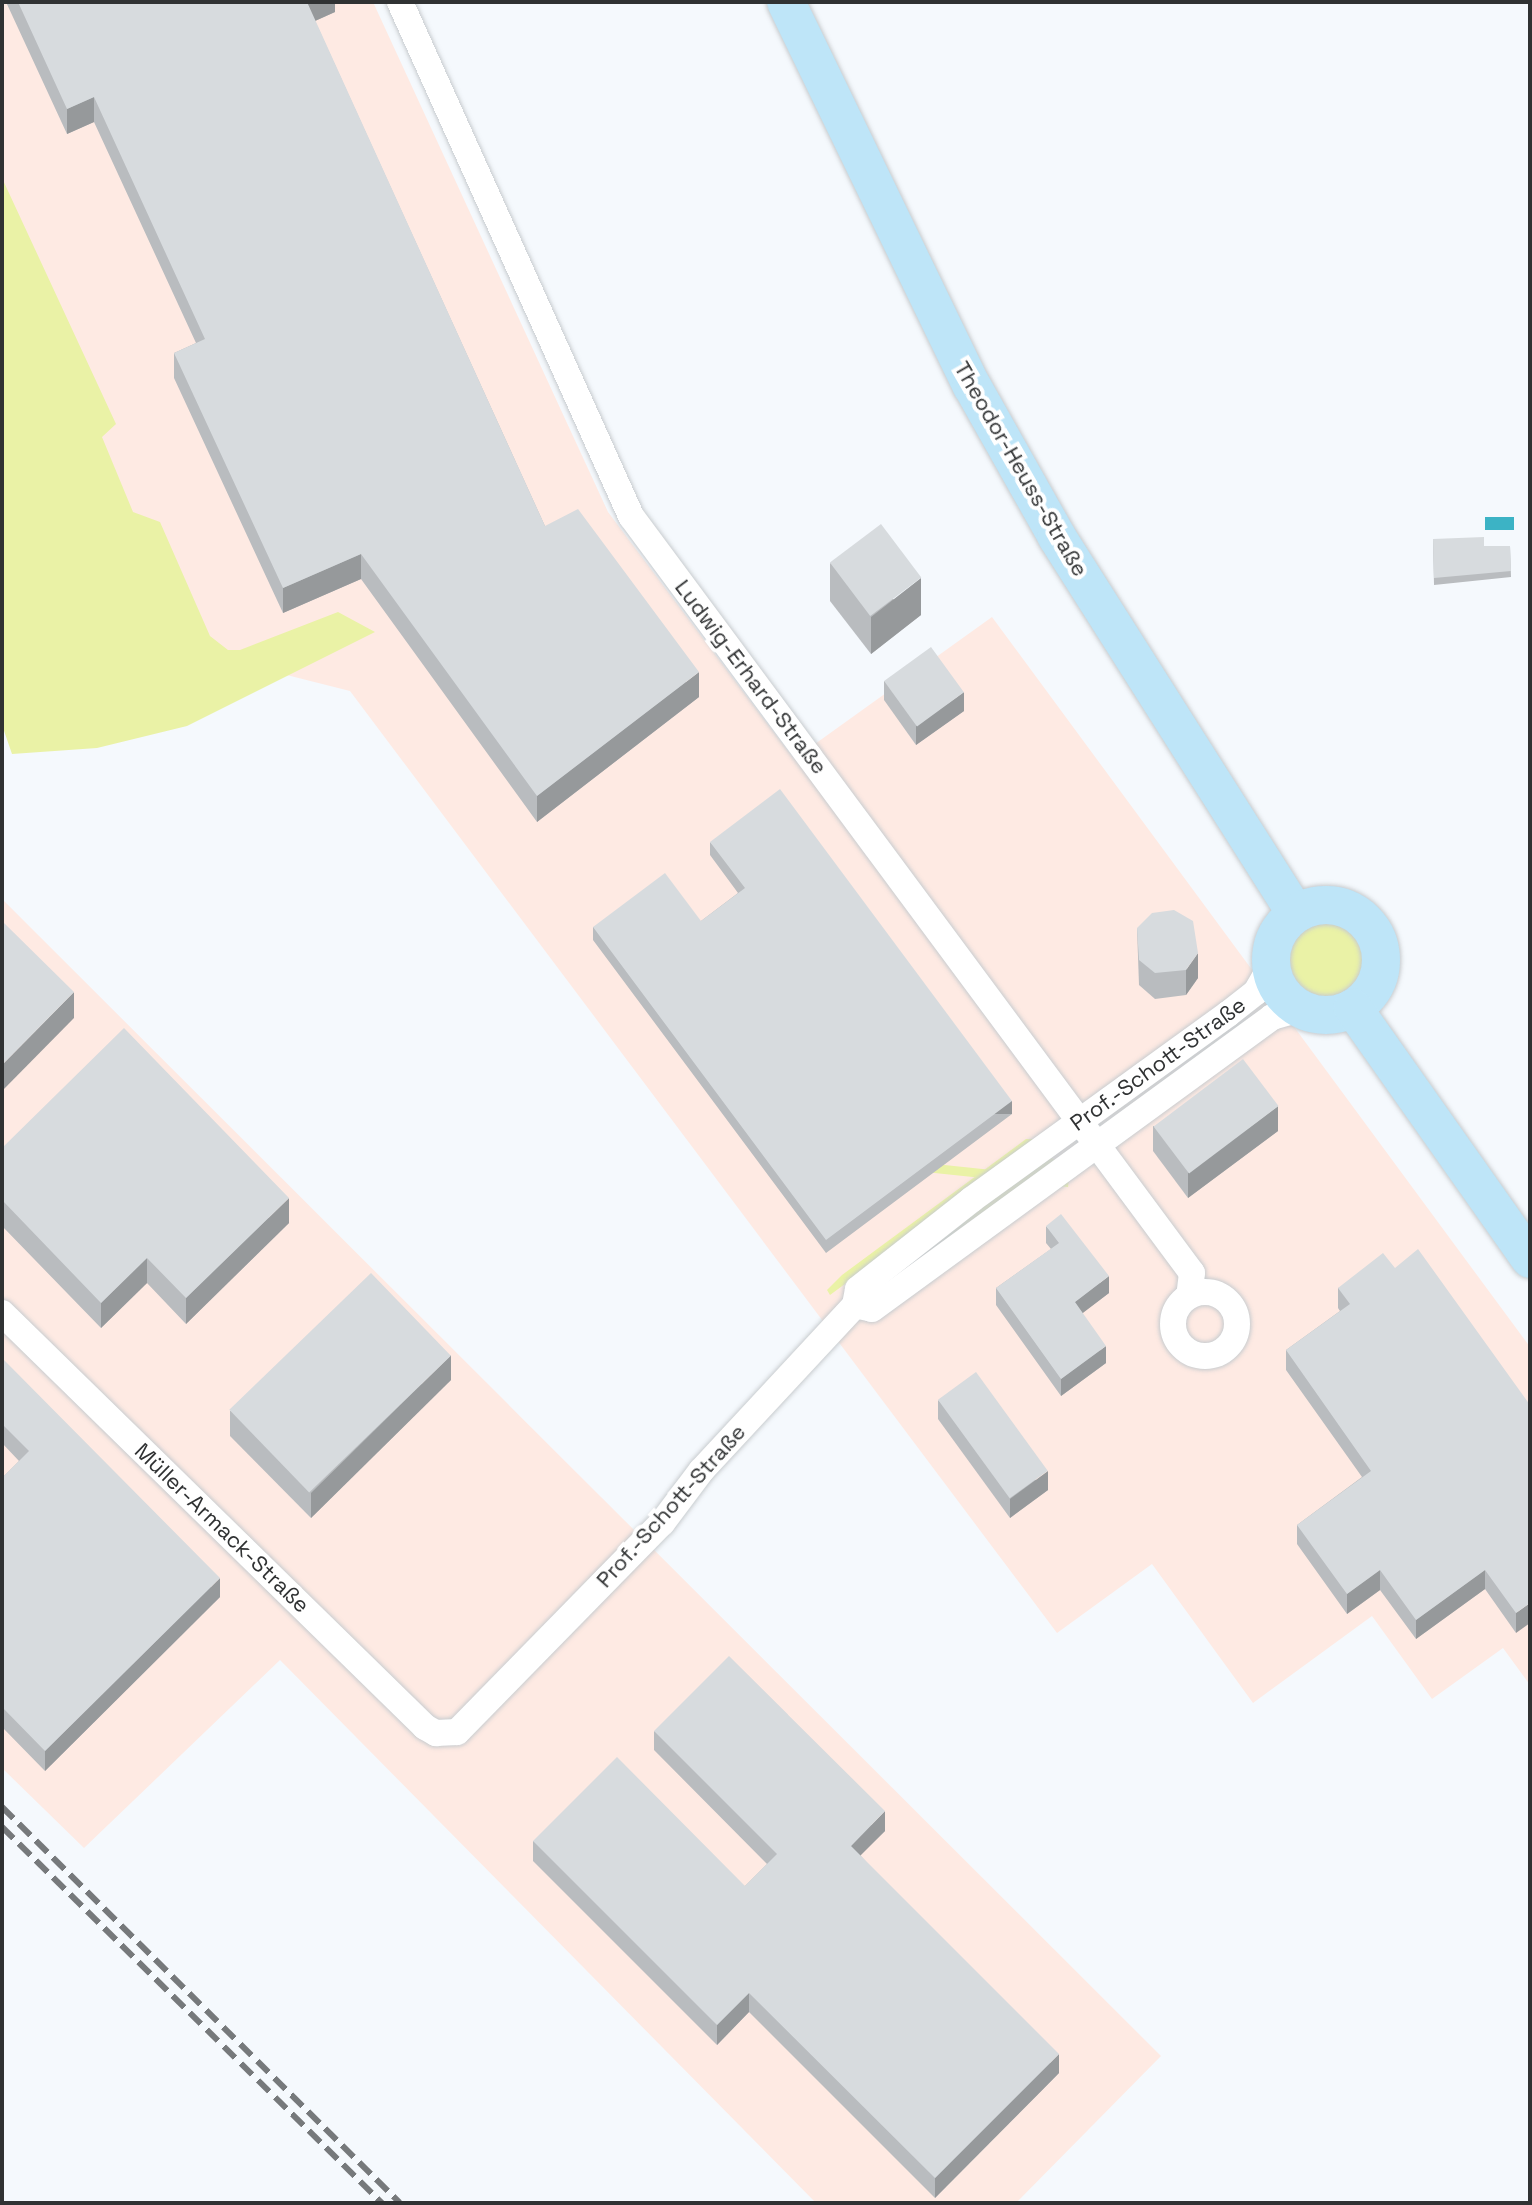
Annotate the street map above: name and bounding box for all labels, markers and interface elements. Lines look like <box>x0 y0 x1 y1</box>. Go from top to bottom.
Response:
street label: Theodor-Heuss-Straße <box>949 357 1093 581</box>
street label: Ludwig-Erhard-Straße <box>669 575 833 779</box>
street label: Prof.-Schott-Straße <box>1065 992 1251 1136</box>
street label: Prof.-Schott-Straße <box>591 1419 751 1593</box>
street label: Müller-Armack-Straße <box>129 1438 315 1618</box>

